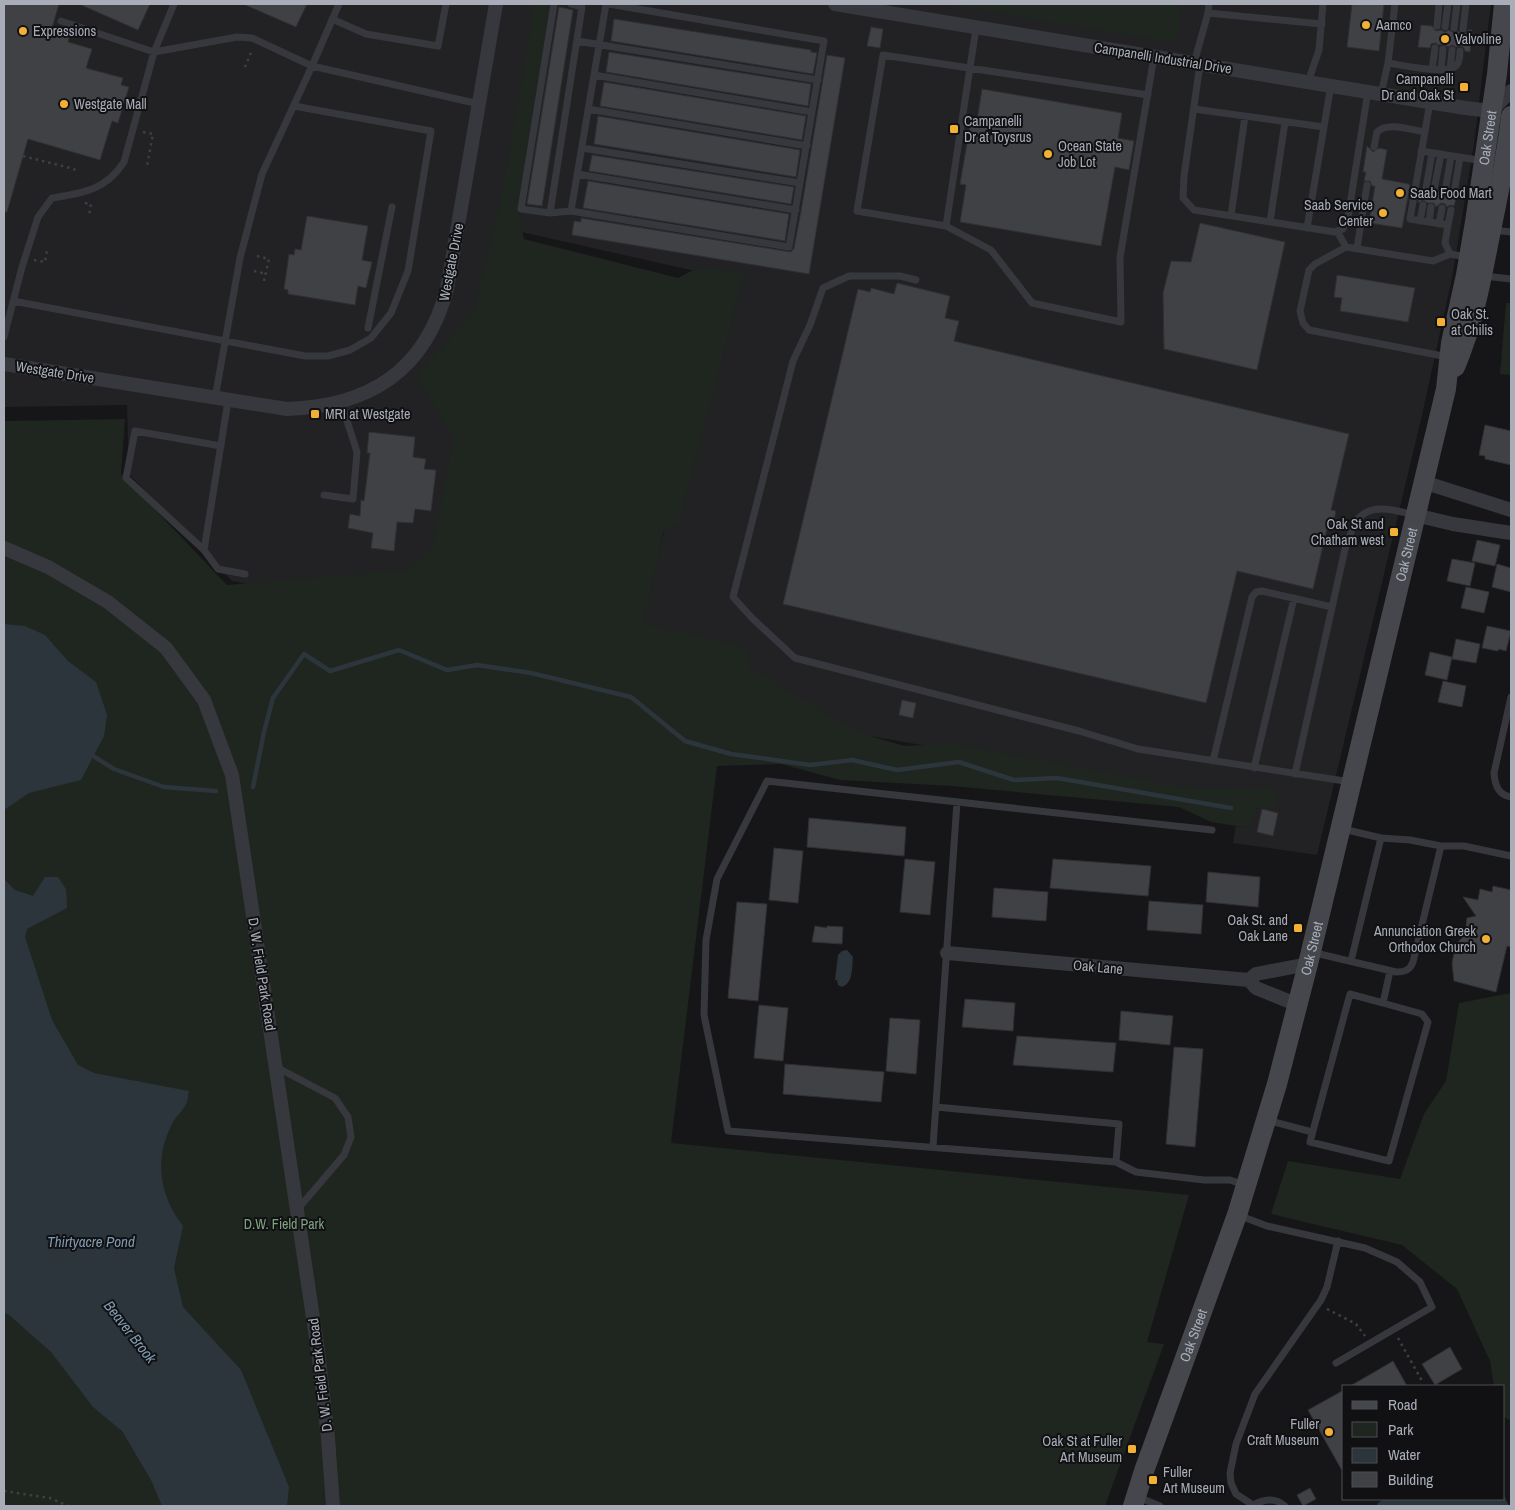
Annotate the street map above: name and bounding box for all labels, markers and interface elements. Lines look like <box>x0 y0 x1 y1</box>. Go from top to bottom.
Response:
place label: Aamco <box>1375 16 1412 34</box>
marker: Aamco <box>1360 19 1372 31</box>
place label: Expressions <box>33 22 96 40</box>
marker: Expressions <box>17 25 29 37</box>
place label: Valvoline <box>1455 30 1501 48</box>
marker: Valvoline <box>1439 33 1451 45</box>
street label: Campanelli Industrial Drive <box>1093 38 1233 78</box>
place label: Campanelli Dr and Oak St <box>1381 70 1454 104</box>
marker: Campanelli Dr and Oak St <box>1458 81 1470 93</box>
place label: Westgate Mall <box>74 95 147 113</box>
marker: Westgate Mall <box>58 98 70 110</box>
street label: Oak Street <box>1475 109 1500 166</box>
place label: Campanelli Dr at Toysrus <box>964 112 1032 146</box>
marker: Campanelli Dr at Toysrus <box>948 123 960 135</box>
place label: Ocean State Job Lot <box>1058 137 1122 171</box>
marker: Ocean State Job Lot <box>1042 148 1054 160</box>
place label: Saab Food Mart <box>1410 184 1492 202</box>
marker: Saab Food Mart <box>1394 187 1406 199</box>
place label: Saab Service Center <box>1304 196 1373 230</box>
marker: Saab Service Center <box>1377 207 1389 219</box>
street label: Westgate Drive <box>435 222 467 302</box>
place label: Oak St. at Chilis <box>1451 305 1493 339</box>
marker: Oak St. at Chilis <box>1435 316 1447 328</box>
street label: Westgate Drive <box>15 357 95 387</box>
place label: MRI at Westgate <box>325 405 410 423</box>
marker: MRI at Westgate <box>309 408 321 420</box>
place label: Oak St and Chatham west <box>1311 515 1384 549</box>
marker: Oak St and Chatham west <box>1388 526 1400 538</box>
street label: Oak Street <box>1391 526 1421 583</box>
place label: Oak St. and Oak Lane <box>1227 911 1288 945</box>
street label: D. W. Field Park Road <box>244 916 280 1032</box>
street label: Oak Street <box>1296 920 1327 977</box>
marker: Oak St. and Oak Lane <box>1292 922 1304 934</box>
place label: Annunciation Greek Orthodox Church <box>1373 922 1476 956</box>
marker: Annunciation Greek Orthodox Church <box>1480 933 1492 945</box>
street label: Oak Lane <box>1072 956 1124 978</box>
park label: D.W. Field Park <box>244 1215 324 1233</box>
water label: Thirtyacre Pond <box>47 1231 135 1252</box>
water label: Beaver Brook <box>99 1296 162 1368</box>
street label: Oak Street <box>1175 1306 1211 1364</box>
street label: D. W. Field Park Road <box>304 1317 336 1433</box>
legend <box>1342 1385 1505 1500</box>
text: Road <box>1388 1394 1417 1415</box>
place label: Fuller Craft Museum <box>1247 1415 1319 1449</box>
text: Park <box>1388 1419 1414 1440</box>
marker: Fuller Craft Museum <box>1323 1426 1335 1438</box>
place label: Oak St at Fuller Art Museum <box>1042 1432 1122 1466</box>
marker: Oak St at Fuller Art Museum <box>1126 1443 1138 1455</box>
text: Water <box>1388 1444 1420 1465</box>
place label: Fuller Art Museum <box>1162 1463 1225 1497</box>
text: Building <box>1388 1469 1433 1490</box>
marker: Fuller Art Museum <box>1147 1474 1159 1486</box>

